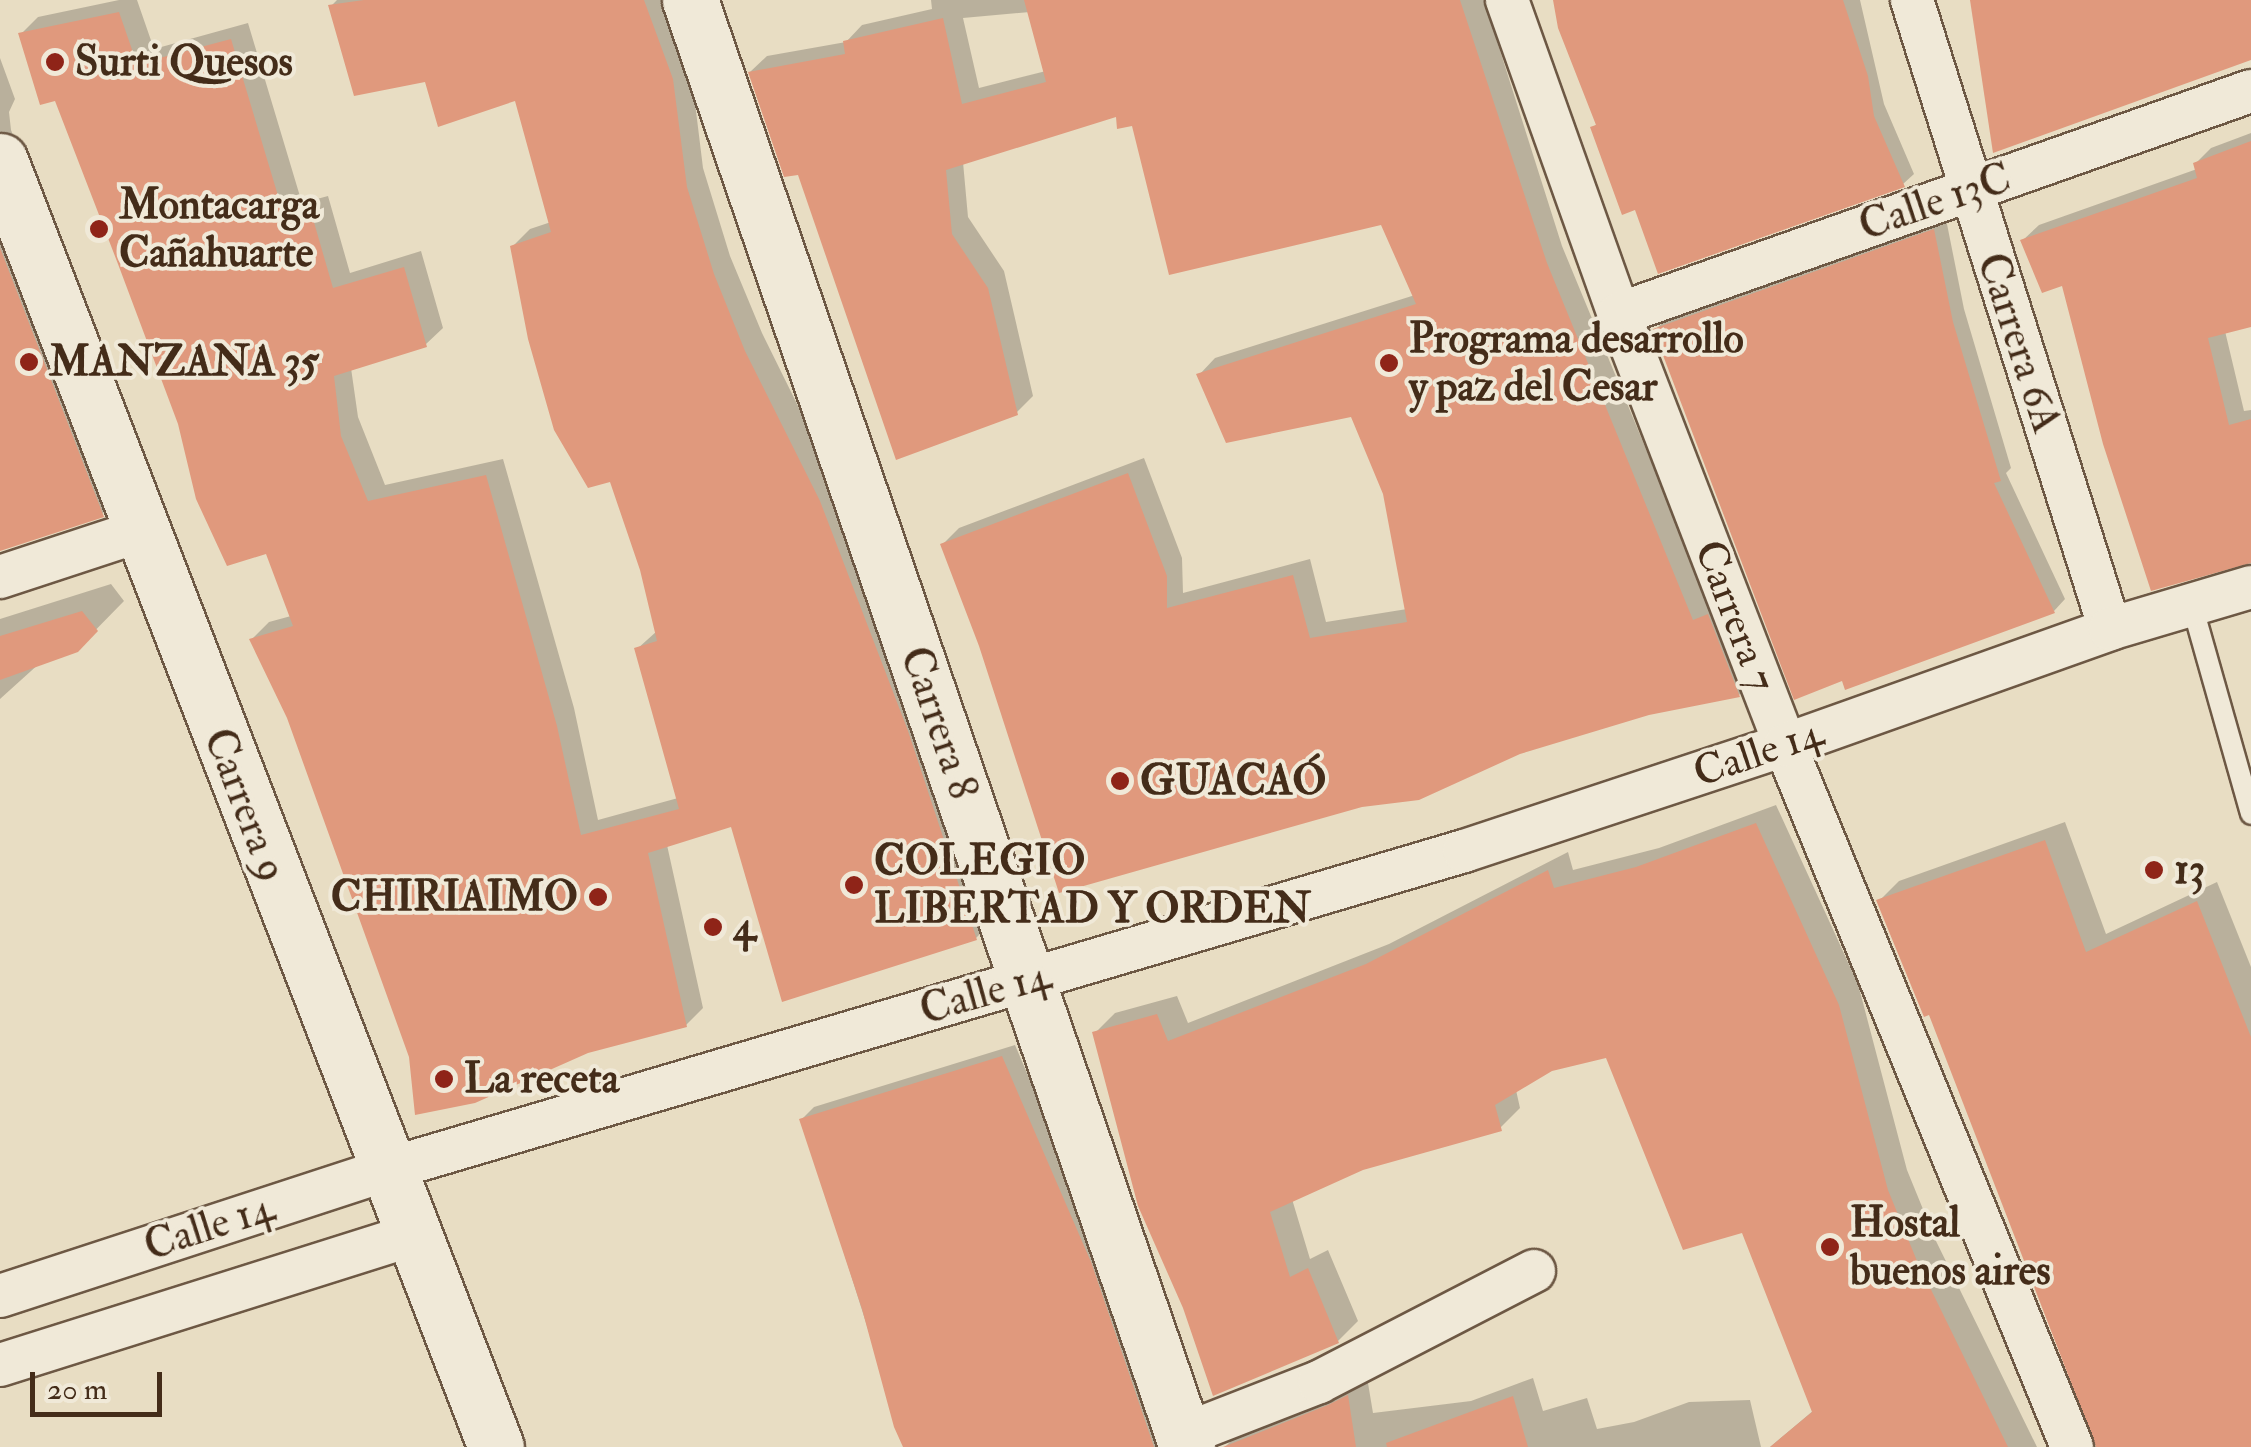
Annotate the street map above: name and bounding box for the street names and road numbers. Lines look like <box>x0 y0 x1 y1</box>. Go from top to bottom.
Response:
street label: Calle 13C <box>1852 153 2018 251</box>
street label: Carrera 6A <box>1966 247 2072 439</box>
street label: Carrera 7 <box>1683 533 1787 699</box>
street label: Carrera 8 <box>889 640 989 806</box>
street label: Calle 14 <box>1687 707 1829 799</box>
street label: Carrera 9 <box>193 721 297 889</box>
street label: Calle 14 <box>914 950 1056 1036</box>
street label: Calle 14 <box>138 1182 280 1272</box>

